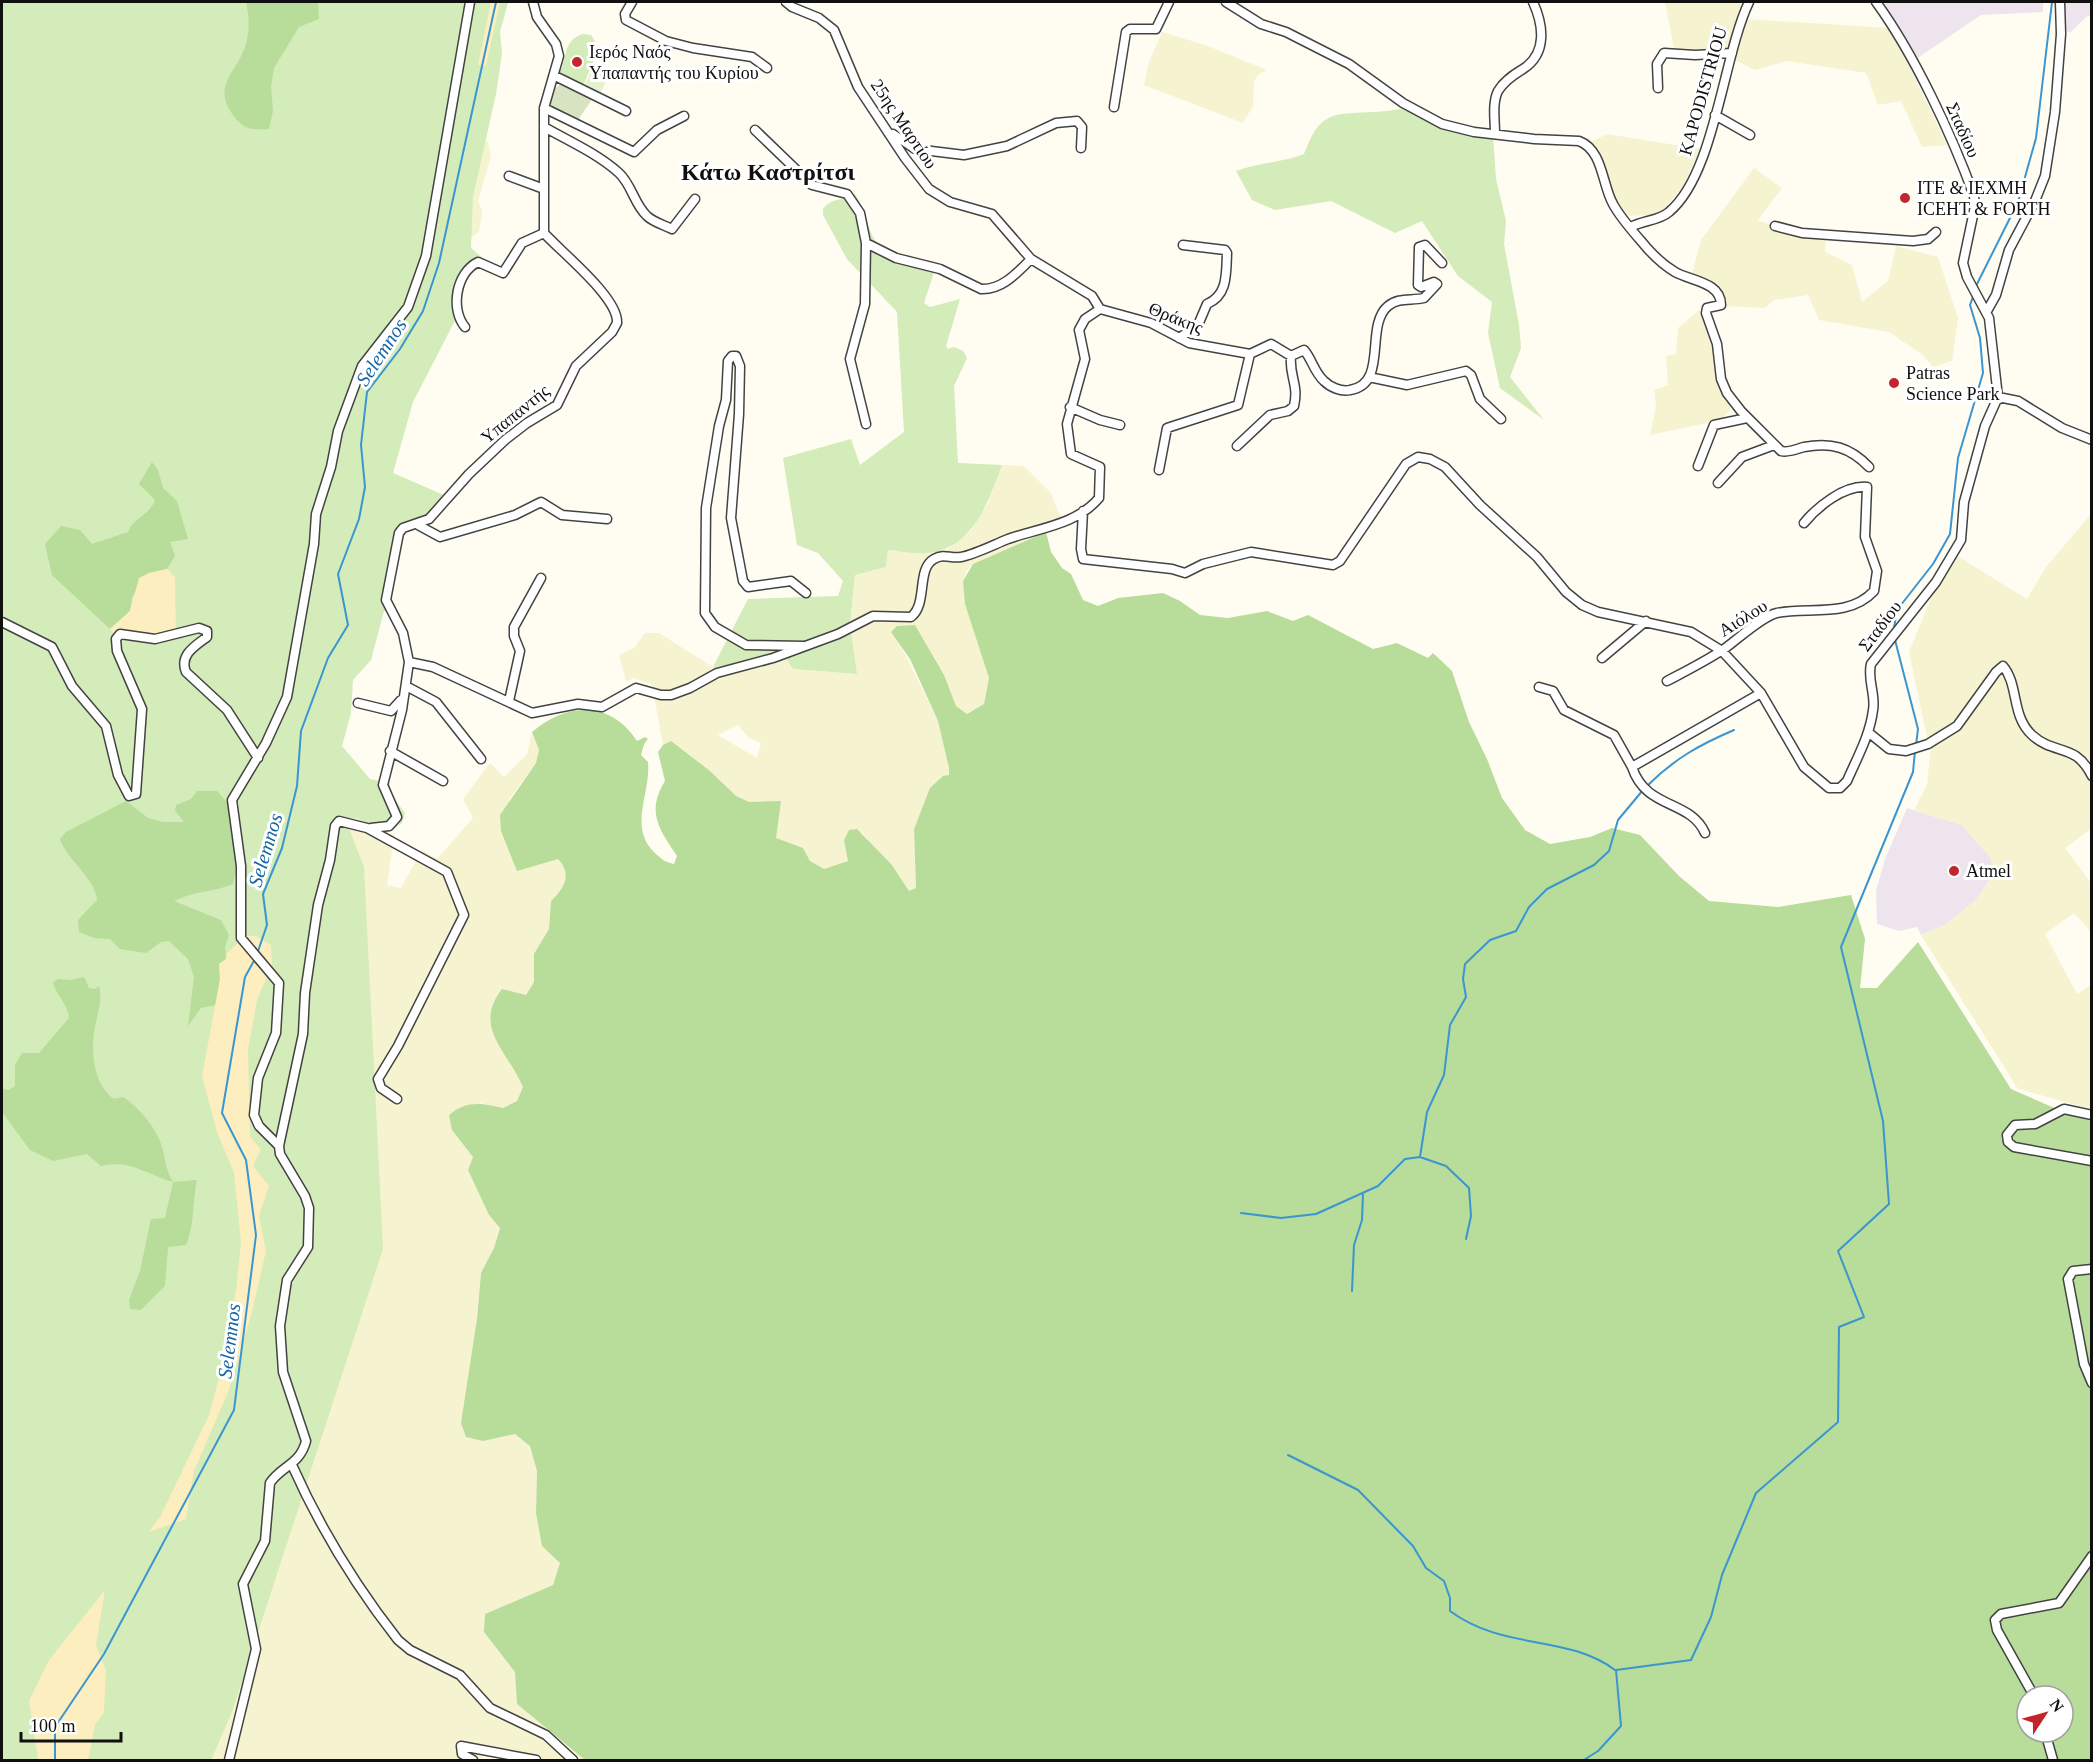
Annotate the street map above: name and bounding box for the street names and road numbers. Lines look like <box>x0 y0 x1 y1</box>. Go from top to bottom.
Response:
street label: KAPODISTRIOU <box>1675 24 1731 158</box>
street label: 25ης Μαρτίου <box>867 76 941 173</box>
street label: Σταδίου <box>1942 99 1984 161</box>
street label: Θράκης <box>1146 298 1206 338</box>
street label: Υπαπαντής <box>477 380 553 448</box>
street label: Αιόλου <box>1715 595 1771 641</box>
street label: Σταδίου <box>1855 597 1906 655</box>

